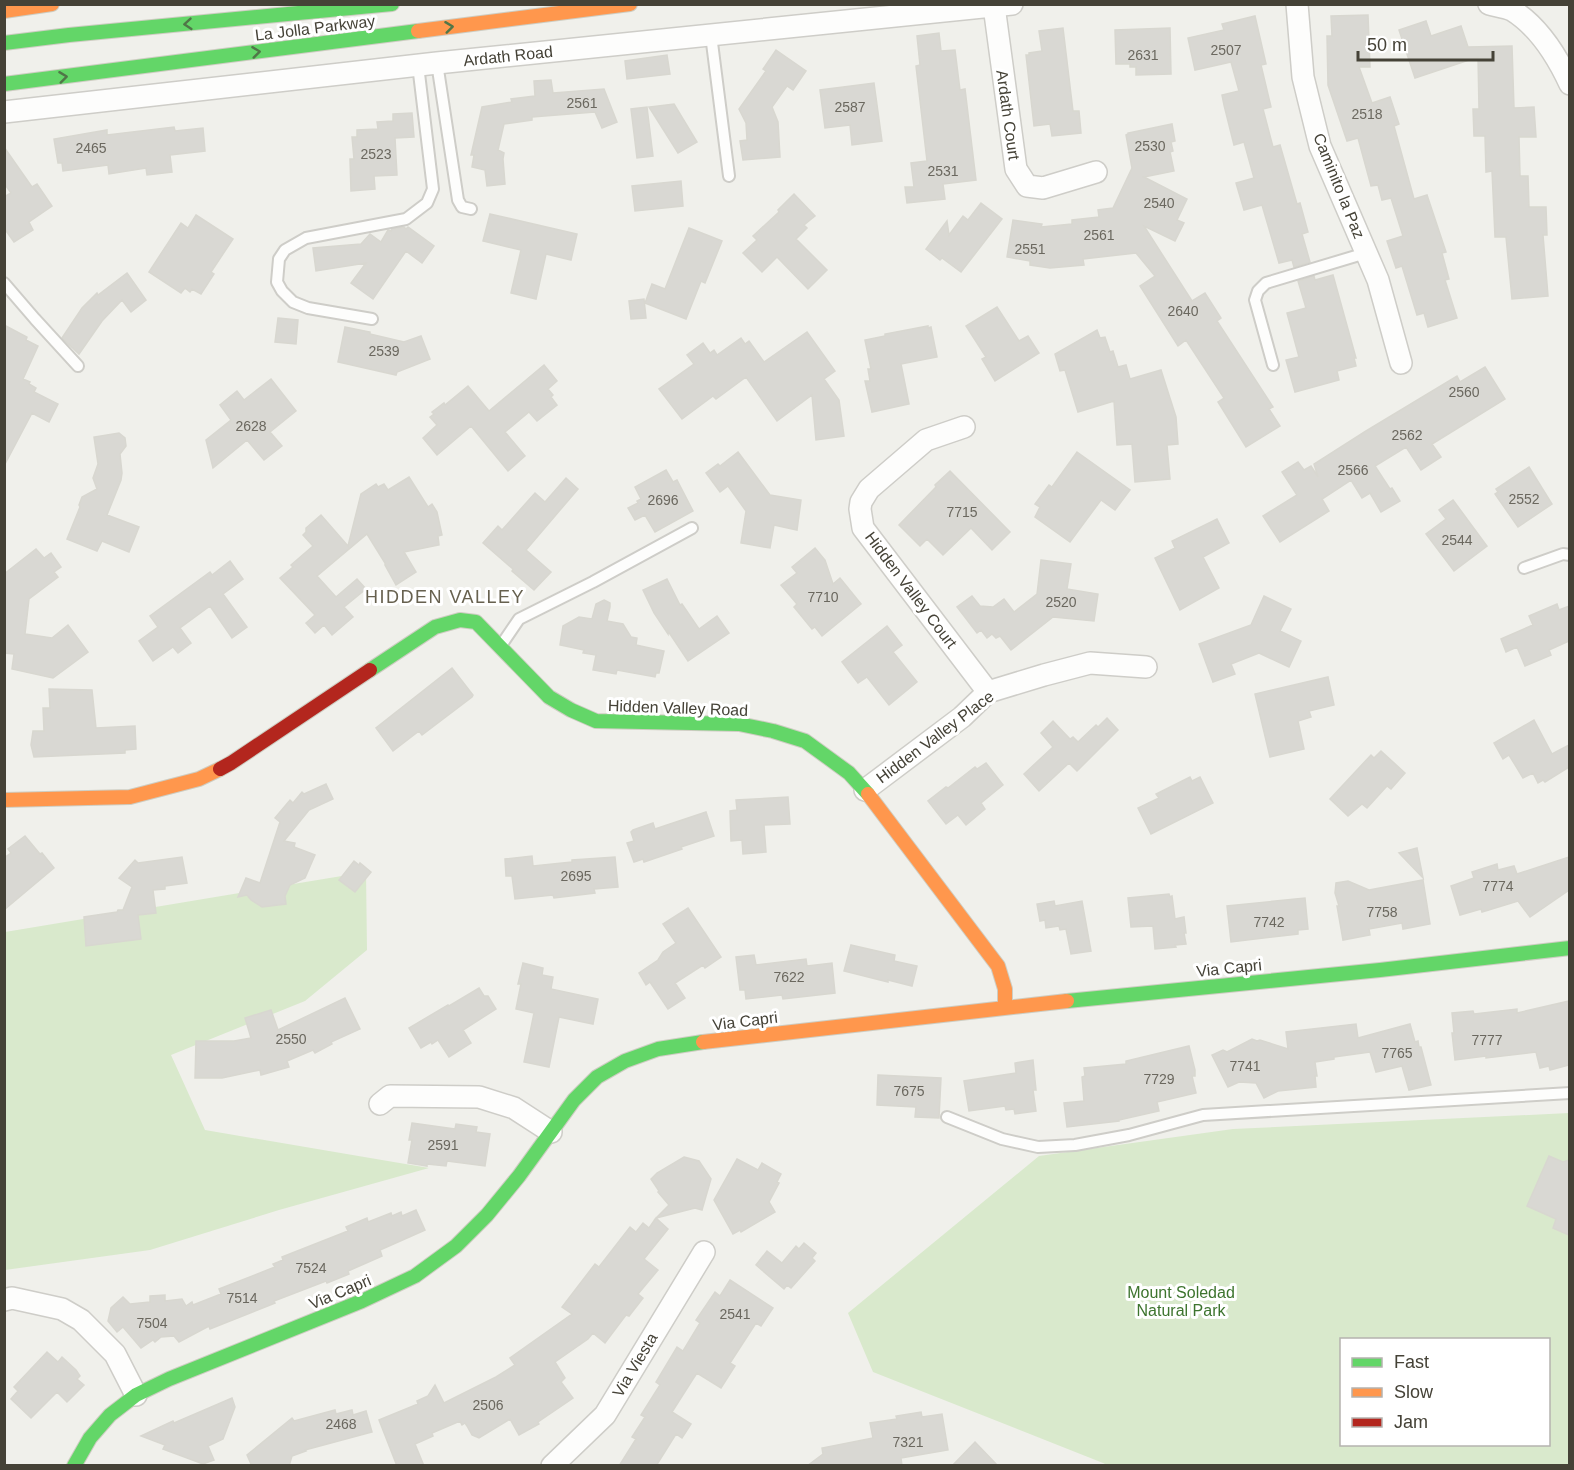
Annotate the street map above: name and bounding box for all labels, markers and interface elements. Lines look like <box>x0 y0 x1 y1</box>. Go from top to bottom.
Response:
street label: La Jolla Parkway <box>254 12 376 44</box>
one-way arrow <box>183 17 192 30</box>
one-way arrow <box>445 21 454 34</box>
scale bar <box>1358 24 1493 62</box>
text: 50 m <box>1367 35 1407 55</box>
house number: 2507 <box>1210 42 1242 58</box>
street label: Ardath Road <box>462 43 554 69</box>
one-way arrow <box>251 46 260 58</box>
house number: 2631 <box>1127 47 1159 63</box>
street label: Ardath Court <box>993 69 1023 162</box>
one-way arrow <box>58 71 67 83</box>
house number: 2561 <box>566 95 598 111</box>
house number: 2587 <box>834 99 866 115</box>
house number: 2518 <box>1351 106 1383 122</box>
street label: Caminito la Paz <box>1310 131 1368 241</box>
house number: 2530 <box>1134 138 1166 154</box>
house number: 2465 <box>75 140 107 156</box>
house number: 2523 <box>360 146 392 162</box>
house number: 2531 <box>927 163 959 179</box>
house number: 2540 <box>1143 195 1175 211</box>
house number: 2561 <box>1083 227 1115 243</box>
house number: 2551 <box>1014 241 1046 257</box>
house number: 2640 <box>1167 303 1199 319</box>
house number: 2539 <box>368 343 400 359</box>
house number: 2560 <box>1448 384 1480 400</box>
house number: 2628 <box>235 418 267 434</box>
house number: 2562 <box>1391 427 1423 443</box>
house number: 2566 <box>1337 462 1369 478</box>
house number: 2552 <box>1508 491 1540 507</box>
house number: 2696 <box>647 492 679 508</box>
house number: 7715 <box>946 504 978 520</box>
street label: Hidden Valley Court <box>862 529 961 652</box>
house number: 2544 <box>1441 532 1473 548</box>
district label: HIDDEN VALLEY <box>365 587 525 607</box>
house number: 7710 <box>807 589 839 605</box>
house number: 2520 <box>1045 594 1077 610</box>
street label: Hidden Valley Place <box>873 687 997 787</box>
street label: Hidden Valley Road <box>608 697 748 719</box>
house number: 2695 <box>560 868 592 884</box>
house number: 7774 <box>1482 878 1514 894</box>
house number: 7758 <box>1366 904 1398 920</box>
house number: 7742 <box>1253 914 1285 930</box>
street label: Via Capri <box>1196 956 1262 980</box>
house number: 7622 <box>773 969 805 985</box>
street label: Via Capri <box>711 1009 779 1033</box>
house number: 2550 <box>275 1031 307 1047</box>
house number: 7777 <box>1471 1032 1503 1048</box>
house number: 7765 <box>1381 1045 1413 1061</box>
house number: 7741 <box>1229 1058 1261 1074</box>
house number: 7729 <box>1143 1071 1175 1087</box>
house number: 7675 <box>893 1083 925 1099</box>
house number: 2591 <box>427 1137 459 1153</box>
house number: 7524 <box>295 1260 327 1276</box>
street label: Via Capri <box>307 1271 373 1313</box>
park label: Mount Soledad Natural Park <box>1127 1284 1235 1319</box>
house number: 7514 <box>226 1290 258 1306</box>
house number: 2541 <box>719 1306 751 1322</box>
house number: 7504 <box>136 1315 168 1331</box>
street label: Via Viesta <box>609 1330 661 1400</box>
legend <box>1340 1338 1550 1446</box>
text: Fast <box>1394 1352 1429 1372</box>
text: Slow <box>1394 1382 1434 1402</box>
house number: 2506 <box>472 1397 504 1413</box>
text: Jam <box>1394 1412 1428 1432</box>
house number: 2468 <box>325 1416 357 1432</box>
house number: 7321 <box>892 1434 924 1450</box>

